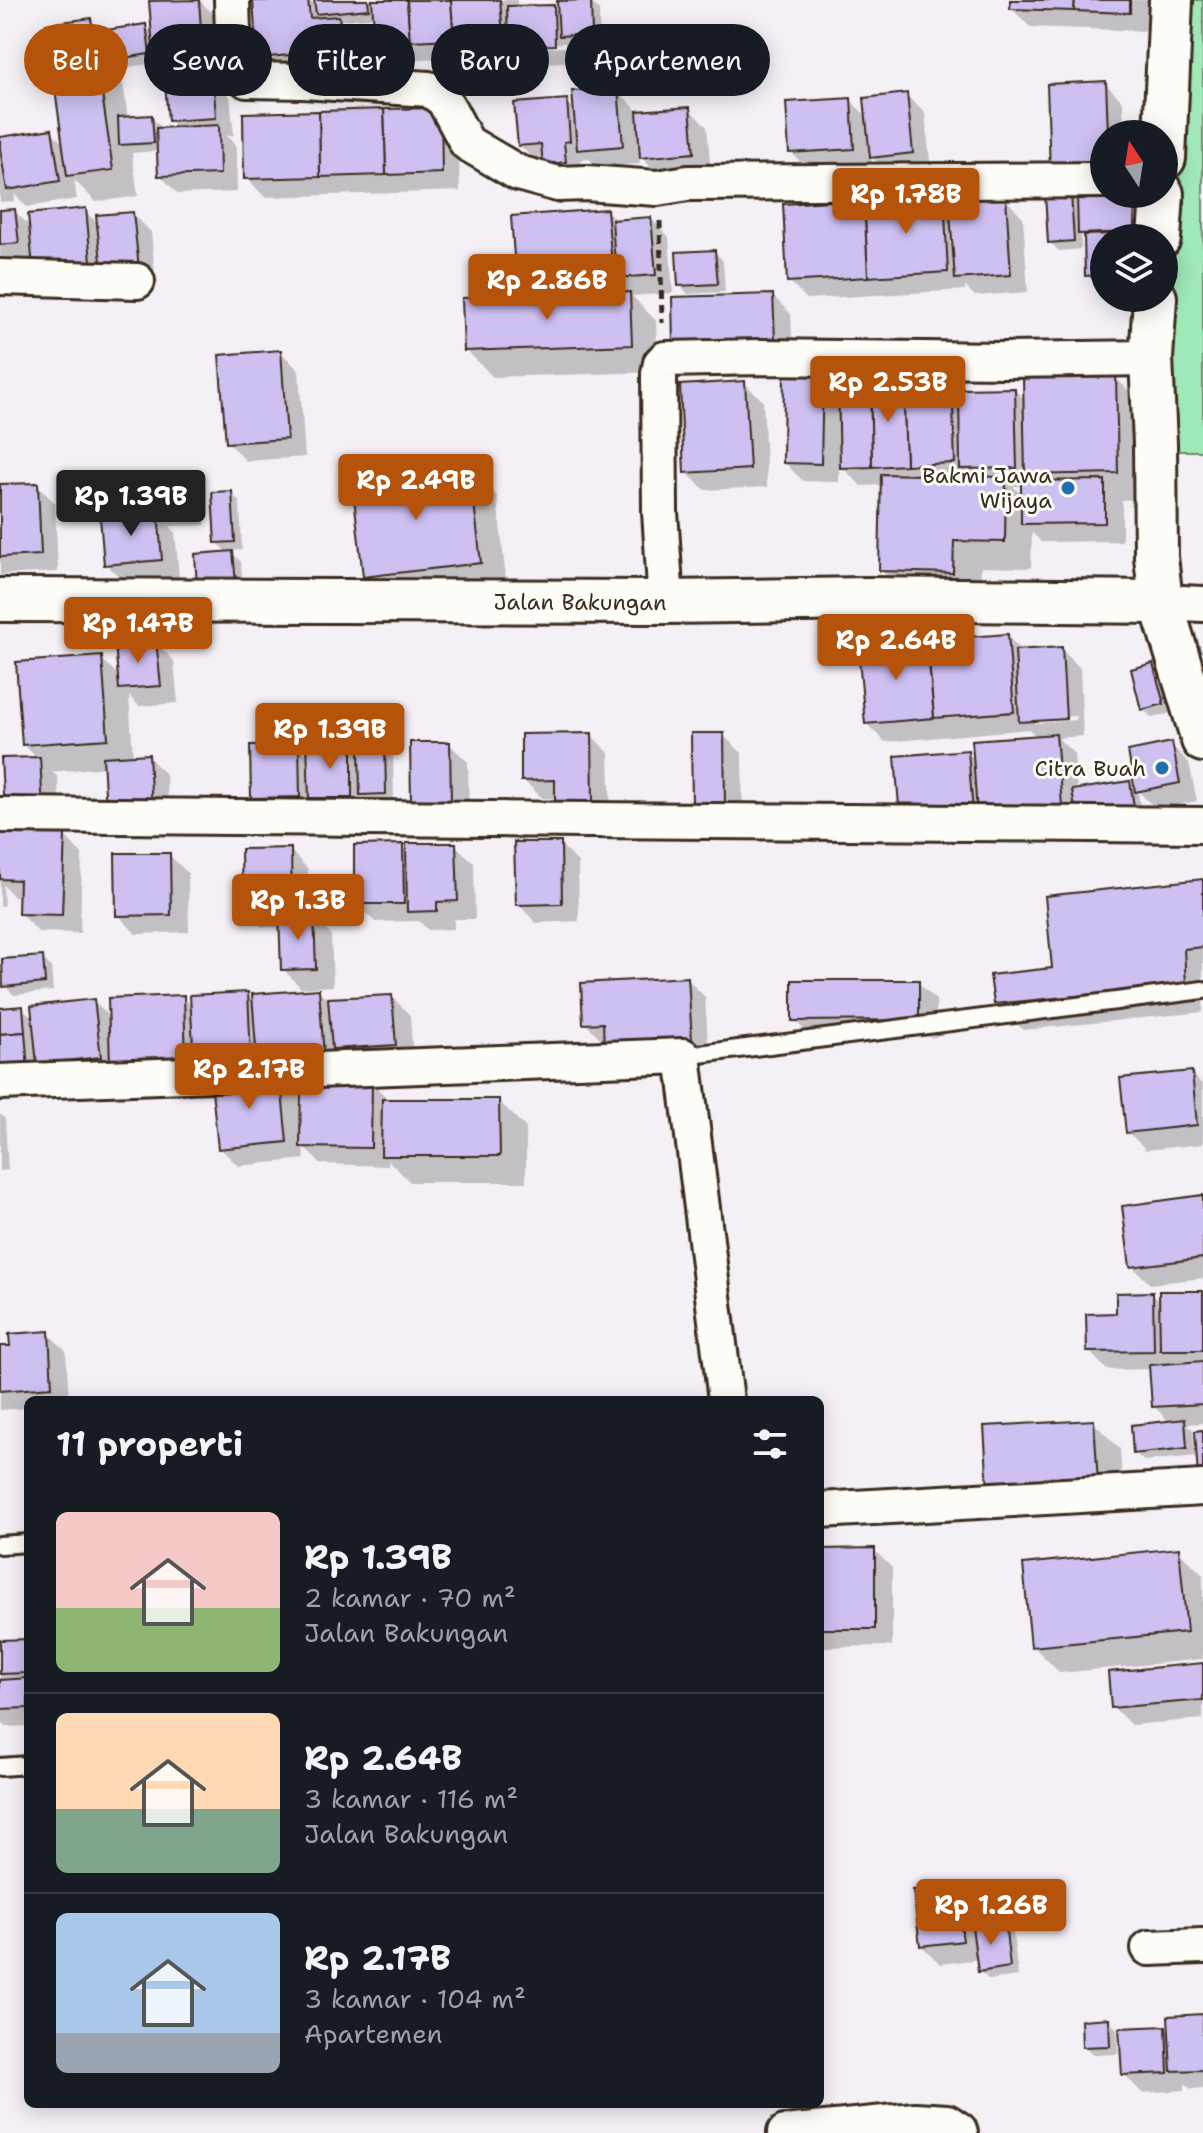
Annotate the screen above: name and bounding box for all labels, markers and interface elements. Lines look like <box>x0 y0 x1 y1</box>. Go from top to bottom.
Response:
chip: Beli <box>24 24 128 96</box>
chip: Sewa <box>144 24 272 96</box>
chip: Filter <box>288 24 415 96</box>
chip: Baru <box>431 24 549 96</box>
chip: Apartemen <box>565 24 770 96</box>
north arrow <box>1090 120 1178 208</box>
map controls <box>1090 120 1178 312</box>
pin: Rp 1.78B <box>823 168 989 236</box>
text: Rp 1.78B <box>850 176 962 211</box>
button: layers <box>1090 224 1178 312</box>
pin: Rp 2.86B <box>464 254 630 322</box>
text: Rp 2.86B <box>486 262 608 297</box>
pin: Rp 2.53B <box>805 356 971 424</box>
text: Rp 2.53B <box>828 364 948 399</box>
pin: Rp 2.49B <box>333 454 499 522</box>
place label: Bakmi Jawa Wijaya <box>922 461 1052 515</box>
text: Rp 2.49B <box>356 462 476 497</box>
pin: Rp 1.39B <box>48 470 214 538</box>
text: Rp 1.39B <box>74 478 188 513</box>
marker: Bakmi Jawa Wijaya <box>1059 479 1077 497</box>
street label: Jalan Bakungan <box>494 587 666 617</box>
pin: Rp 1.47B <box>55 597 221 665</box>
text: Rp 1.47B <box>82 605 194 640</box>
pin: Rp 2.64B <box>813 614 979 682</box>
text: Rp 2.64B <box>835 622 957 657</box>
pin: Rp 1.39B <box>247 703 413 771</box>
text: Rp 1.39B <box>273 711 387 746</box>
place label: Citra Buah <box>1034 754 1146 783</box>
marker: Citra Buah <box>1153 759 1171 777</box>
pin: Rp 1.3B <box>224 874 372 942</box>
text: Rp 1.3B <box>250 882 346 917</box>
pin: Rp 2.17B <box>166 1043 332 1111</box>
text: Rp 2.17B <box>193 1051 305 1086</box>
text: 11 properti <box>56 1421 243 1467</box>
icon: filters <box>748 1422 792 1466</box>
text: Rp 1.39B <box>304 1534 452 1580</box>
icon: home <box>120 1544 216 1640</box>
text: 2 kamar · 70 m² <box>304 1580 516 1615</box>
text: Jalan Bakungan <box>304 1615 508 1650</box>
text: Rp 2.64B <box>304 1735 462 1781</box>
icon: home <box>120 1745 216 1841</box>
text: 3 kamar · 116 m² <box>304 1781 518 1816</box>
text: Jalan Bakungan <box>304 1816 508 1851</box>
pin: Rp 1.26B <box>908 1879 1074 1947</box>
text: Rp 1.26B <box>934 1887 1048 1922</box>
text: Rp 2.17B <box>304 1935 451 1981</box>
icon: home <box>120 1945 216 2041</box>
text: 3 kamar · 104 m² <box>304 1981 526 2016</box>
text: Apartemen <box>304 2016 443 2051</box>

